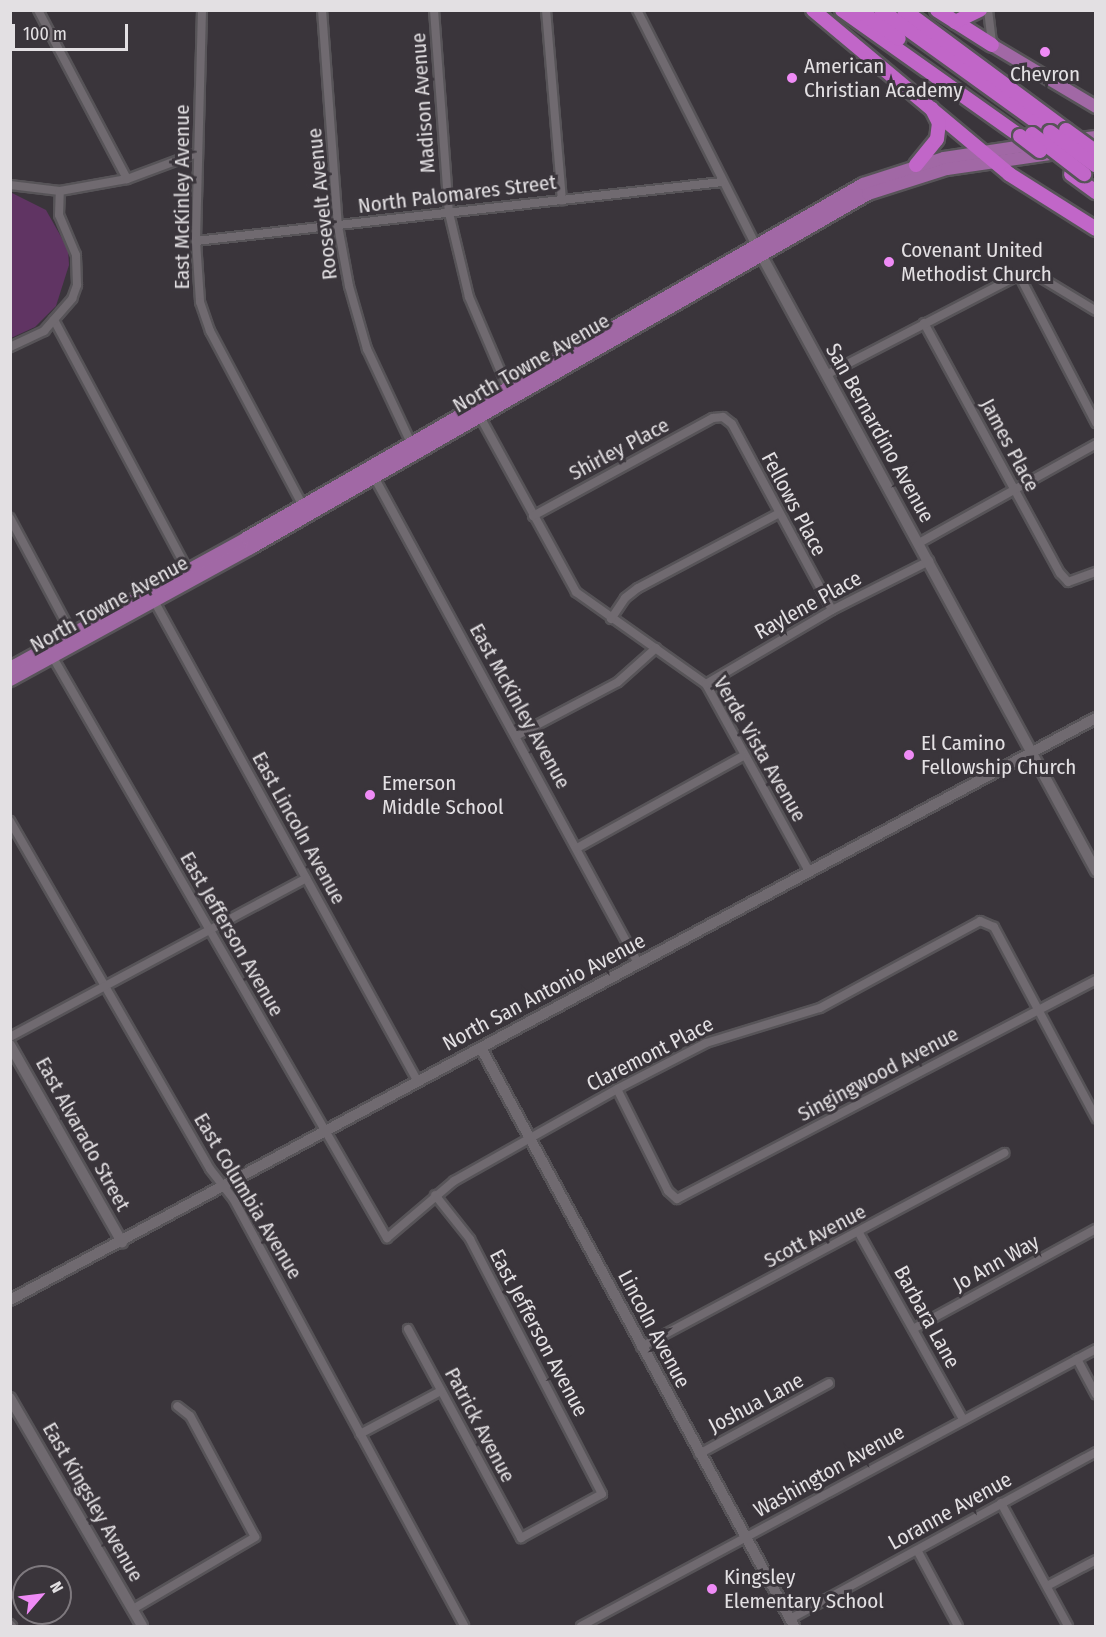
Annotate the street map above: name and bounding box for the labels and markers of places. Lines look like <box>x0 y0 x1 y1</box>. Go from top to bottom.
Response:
marker: Chevron <box>1038 45 1052 59</box>
place label: American Christian Academy <box>804 53 963 103</box>
place label: Chevron <box>1010 61 1080 87</box>
marker: American Christian Academy <box>785 71 799 85</box>
place label: Covenant United Methodist Church <box>901 237 1052 287</box>
marker: Covenant United Methodist Church <box>882 255 896 269</box>
place label: El Camino Fellowship Church <box>921 730 1076 780</box>
marker: El Camino Fellowship Church <box>902 748 916 762</box>
place label: Emerson Middle School <box>382 770 504 820</box>
marker: Emerson Middle School <box>363 788 377 802</box>
place label: Kingsley Elementary School <box>724 1564 884 1614</box>
marker: Kingsley Elementary School <box>705 1582 719 1596</box>

